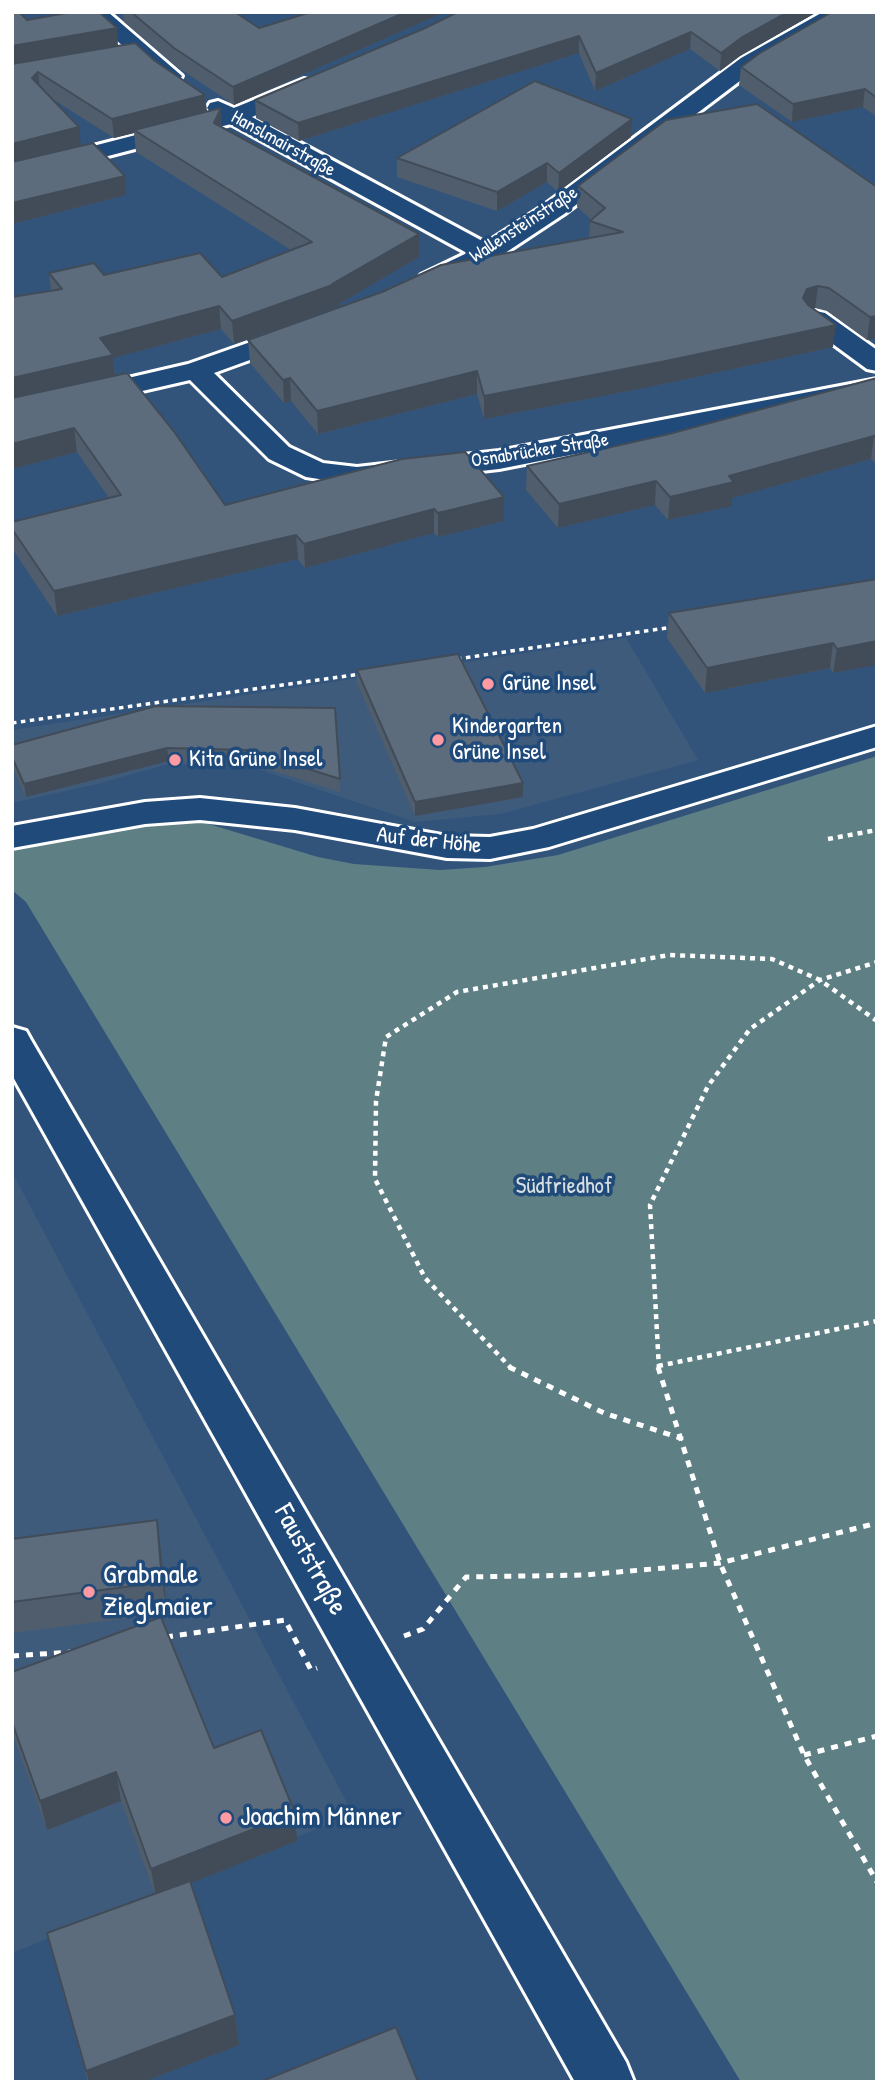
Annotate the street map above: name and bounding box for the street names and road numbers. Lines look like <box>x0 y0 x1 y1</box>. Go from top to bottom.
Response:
street label: Hanslmairstraße <box>227 106 339 182</box>
street label: Wallensteinstraße <box>466 182 582 268</box>
street label: Osnabrücker Straße <box>470 429 610 473</box>
street label: Auf der Höhe <box>375 822 483 860</box>
street label: Fauststraße <box>266 1499 354 1621</box>

